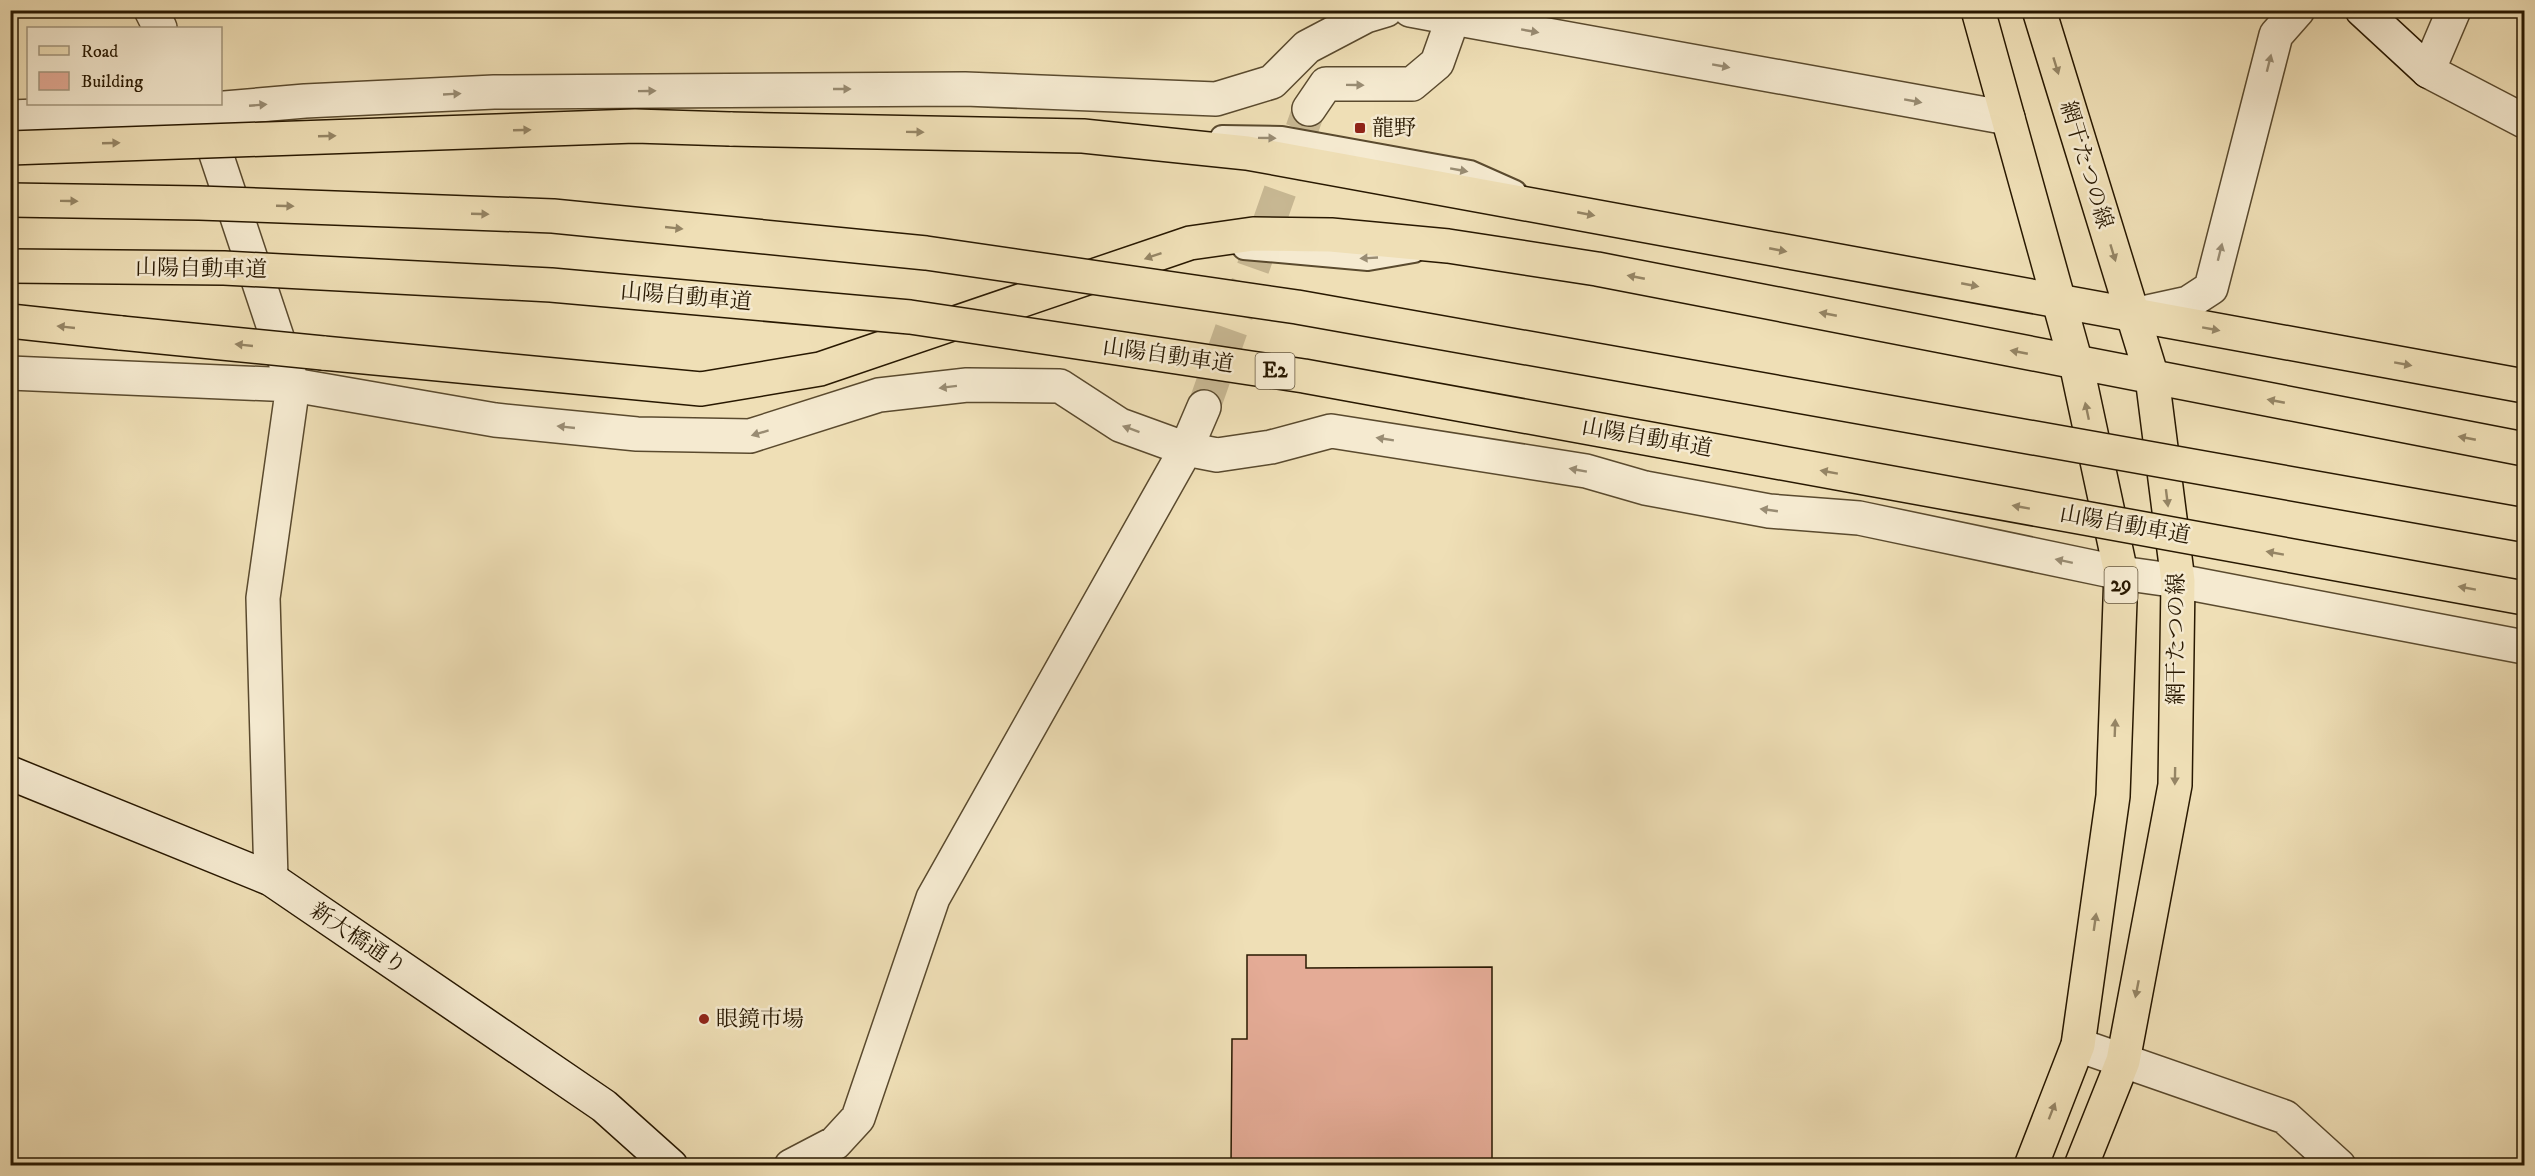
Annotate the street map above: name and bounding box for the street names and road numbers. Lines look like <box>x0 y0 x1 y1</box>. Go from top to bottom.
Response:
street label: 網干たつの線 <box>2054 98 2118 232</box>
street label: 山陽自動車道 <box>135 254 267 284</box>
street label: 山陽自動車道 <box>619 278 753 316</box>
street label: 山陽自動車道 <box>1101 333 1235 379</box>
road number: E2 <box>1256 353 1294 389</box>
street label: 山陽自動車道 <box>1580 413 1714 463</box>
street label: 山陽自動車道 <box>2058 500 2192 550</box>
road number: 29 <box>2104 567 2138 603</box>
street label: 網干たつの線 <box>2163 573 2190 705</box>
street label: 新大橋通り <box>305 897 411 981</box>

